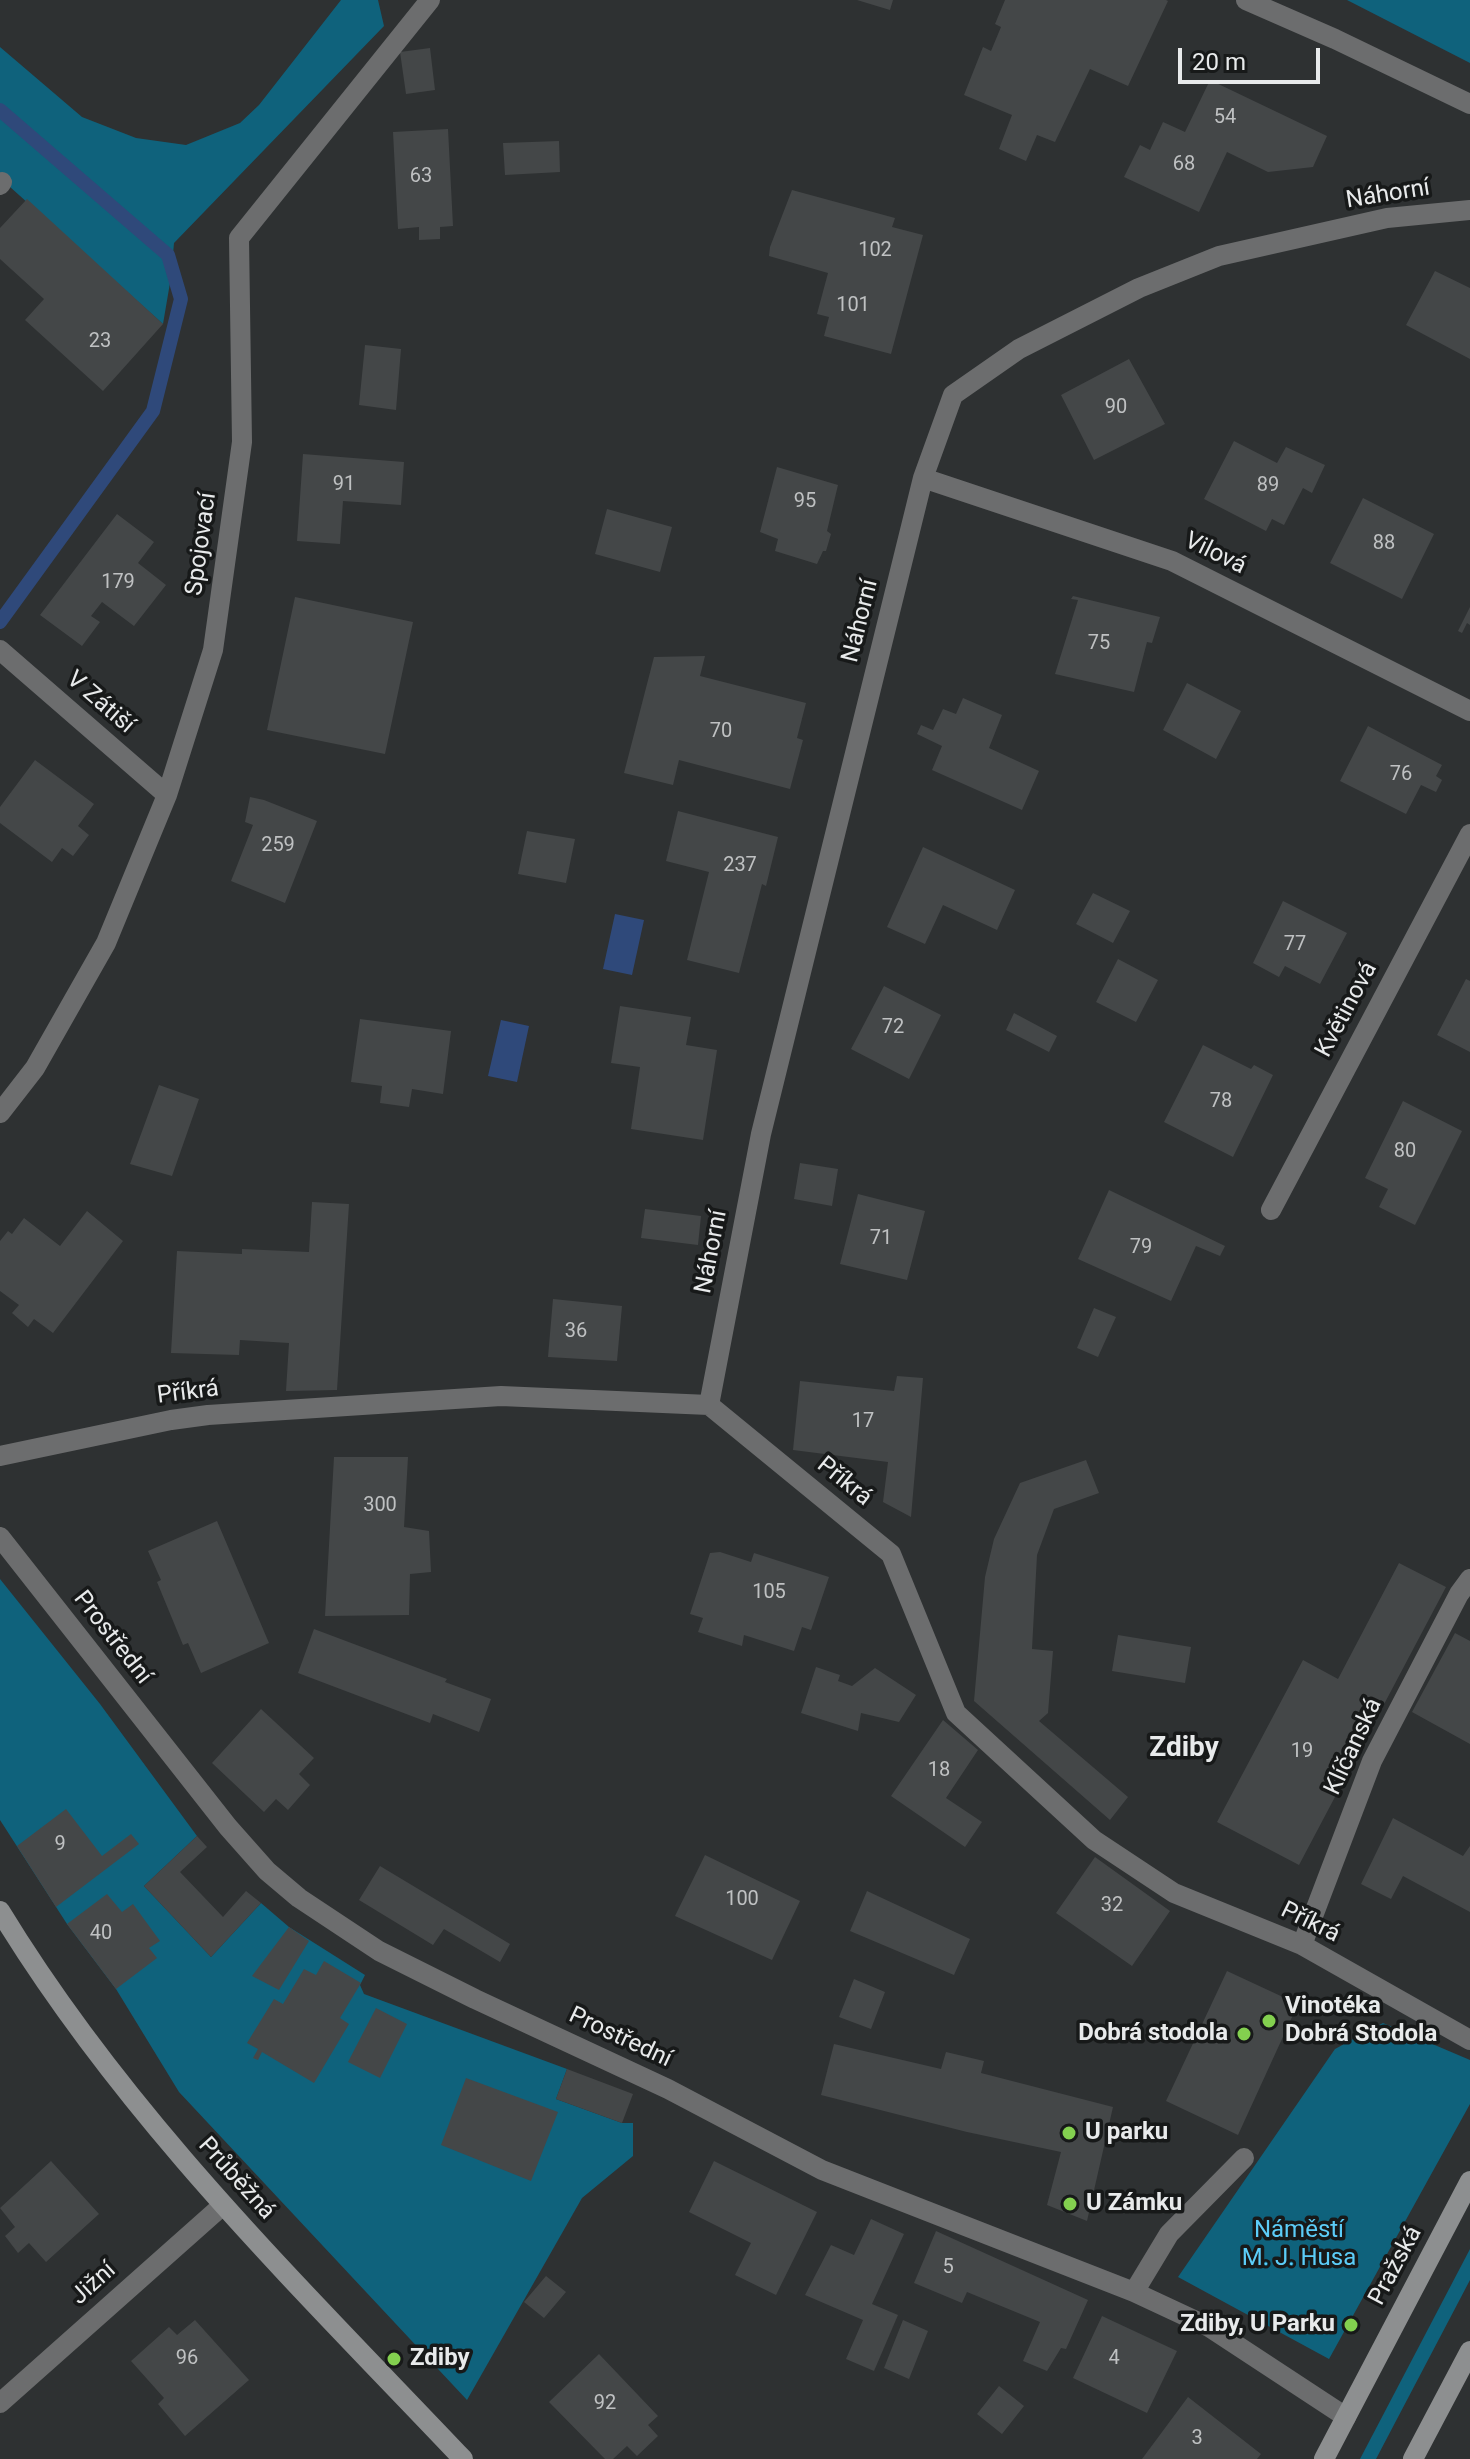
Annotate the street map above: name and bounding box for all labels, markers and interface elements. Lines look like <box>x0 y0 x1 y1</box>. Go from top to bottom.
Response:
scale bar <box>1182 32 1324 82</box>
text: 20 m <box>1192 48 1246 76</box>
house number: 54 <box>1214 106 1236 130</box>
house number: 68 <box>1173 153 1195 177</box>
house number: 63 <box>410 165 432 189</box>
street label: Náhorní <box>1344 174 1432 216</box>
house number: 102 <box>858 239 892 263</box>
house number: 101 <box>836 294 870 318</box>
house number: 23 <box>89 330 111 354</box>
house number: 90 <box>1105 396 1127 420</box>
house number: 91 <box>333 473 355 497</box>
house number: 89 <box>1257 474 1279 498</box>
house number: 95 <box>794 490 816 514</box>
street label: Spojovací <box>181 491 223 597</box>
street label: Vilová <box>1179 527 1251 581</box>
house number: 88 <box>1373 532 1395 556</box>
house number: 179 <box>101 571 135 595</box>
street label: Náhorní <box>837 577 885 665</box>
house number: 75 <box>1088 632 1110 656</box>
street label: V Zátiší <box>60 666 140 740</box>
house number: 70 <box>710 720 732 744</box>
house number: 76 <box>1390 763 1412 787</box>
house number: 259 <box>261 834 295 858</box>
house number: 237 <box>723 854 757 878</box>
house number: 77 <box>1284 933 1306 957</box>
street label: Květinová <box>1310 957 1384 1063</box>
house number: 72 <box>882 1016 904 1040</box>
house number: 78 <box>1210 1090 1232 1114</box>
house number: 80 <box>1394 1140 1416 1164</box>
street label: Náhorní <box>690 1208 734 1296</box>
house number: 71 <box>870 1227 892 1251</box>
house number: 79 <box>1130 1236 1152 1260</box>
house number: 36 <box>565 1320 587 1344</box>
street label: Příkrá <box>155 1375 221 1411</box>
house number: 17 <box>852 1410 874 1434</box>
street label: Příkrá <box>811 1451 877 1513</box>
house number: 300 <box>363 1494 397 1518</box>
house number: 105 <box>752 1581 786 1605</box>
street label: Prostřední <box>67 1586 157 1690</box>
street label: Klíčanská <box>1319 1694 1389 1800</box>
district label: Zdiby <box>1149 1732 1219 1766</box>
house number: 19 <box>1291 1740 1313 1764</box>
house number: 18 <box>928 1759 950 1783</box>
house number: 9 <box>54 1833 66 1857</box>
house number: 100 <box>725 1888 759 1912</box>
house number: 32 <box>1101 1894 1123 1918</box>
street label: Příkrá <box>1276 1896 1344 1950</box>
house number: 40 <box>90 1922 112 1946</box>
place label: Vinotéka Dobrá Stodola <box>1285 1993 1437 2049</box>
street label: Prostřední <box>564 2002 676 2074</box>
marker: Vinotéka Dobrá Stodola <box>1260 2012 1278 2030</box>
place label: Dobrá stodola <box>1078 2020 1228 2048</box>
marker: Dobrá stodola <box>1235 2025 1253 2043</box>
place label: U parku <box>1085 2119 1168 2147</box>
marker: U parku <box>1060 2124 1078 2142</box>
street label: Průběžná <box>192 2132 280 2226</box>
place label: U Zámku <box>1086 2190 1182 2218</box>
marker: U Zámku <box>1061 2195 1079 2213</box>
park label: Náměstí M. J. Husa <box>1242 2217 1356 2273</box>
street label: Pražská <box>1363 2222 1429 2310</box>
house number: 5 <box>942 2256 954 2280</box>
street label: Jižní <box>66 2257 122 2311</box>
place label: Zdiby, U Parku <box>1180 2311 1335 2339</box>
marker: Zdiby, U Parku <box>1342 2316 1360 2334</box>
place label: Zdiby <box>410 2345 470 2373</box>
house number: 96 <box>176 2347 198 2371</box>
house number: 4 <box>1108 2347 1120 2371</box>
marker: Zdiby <box>385 2350 403 2368</box>
house number: 92 <box>594 2392 616 2416</box>
house number: 3 <box>1191 2427 1203 2451</box>

